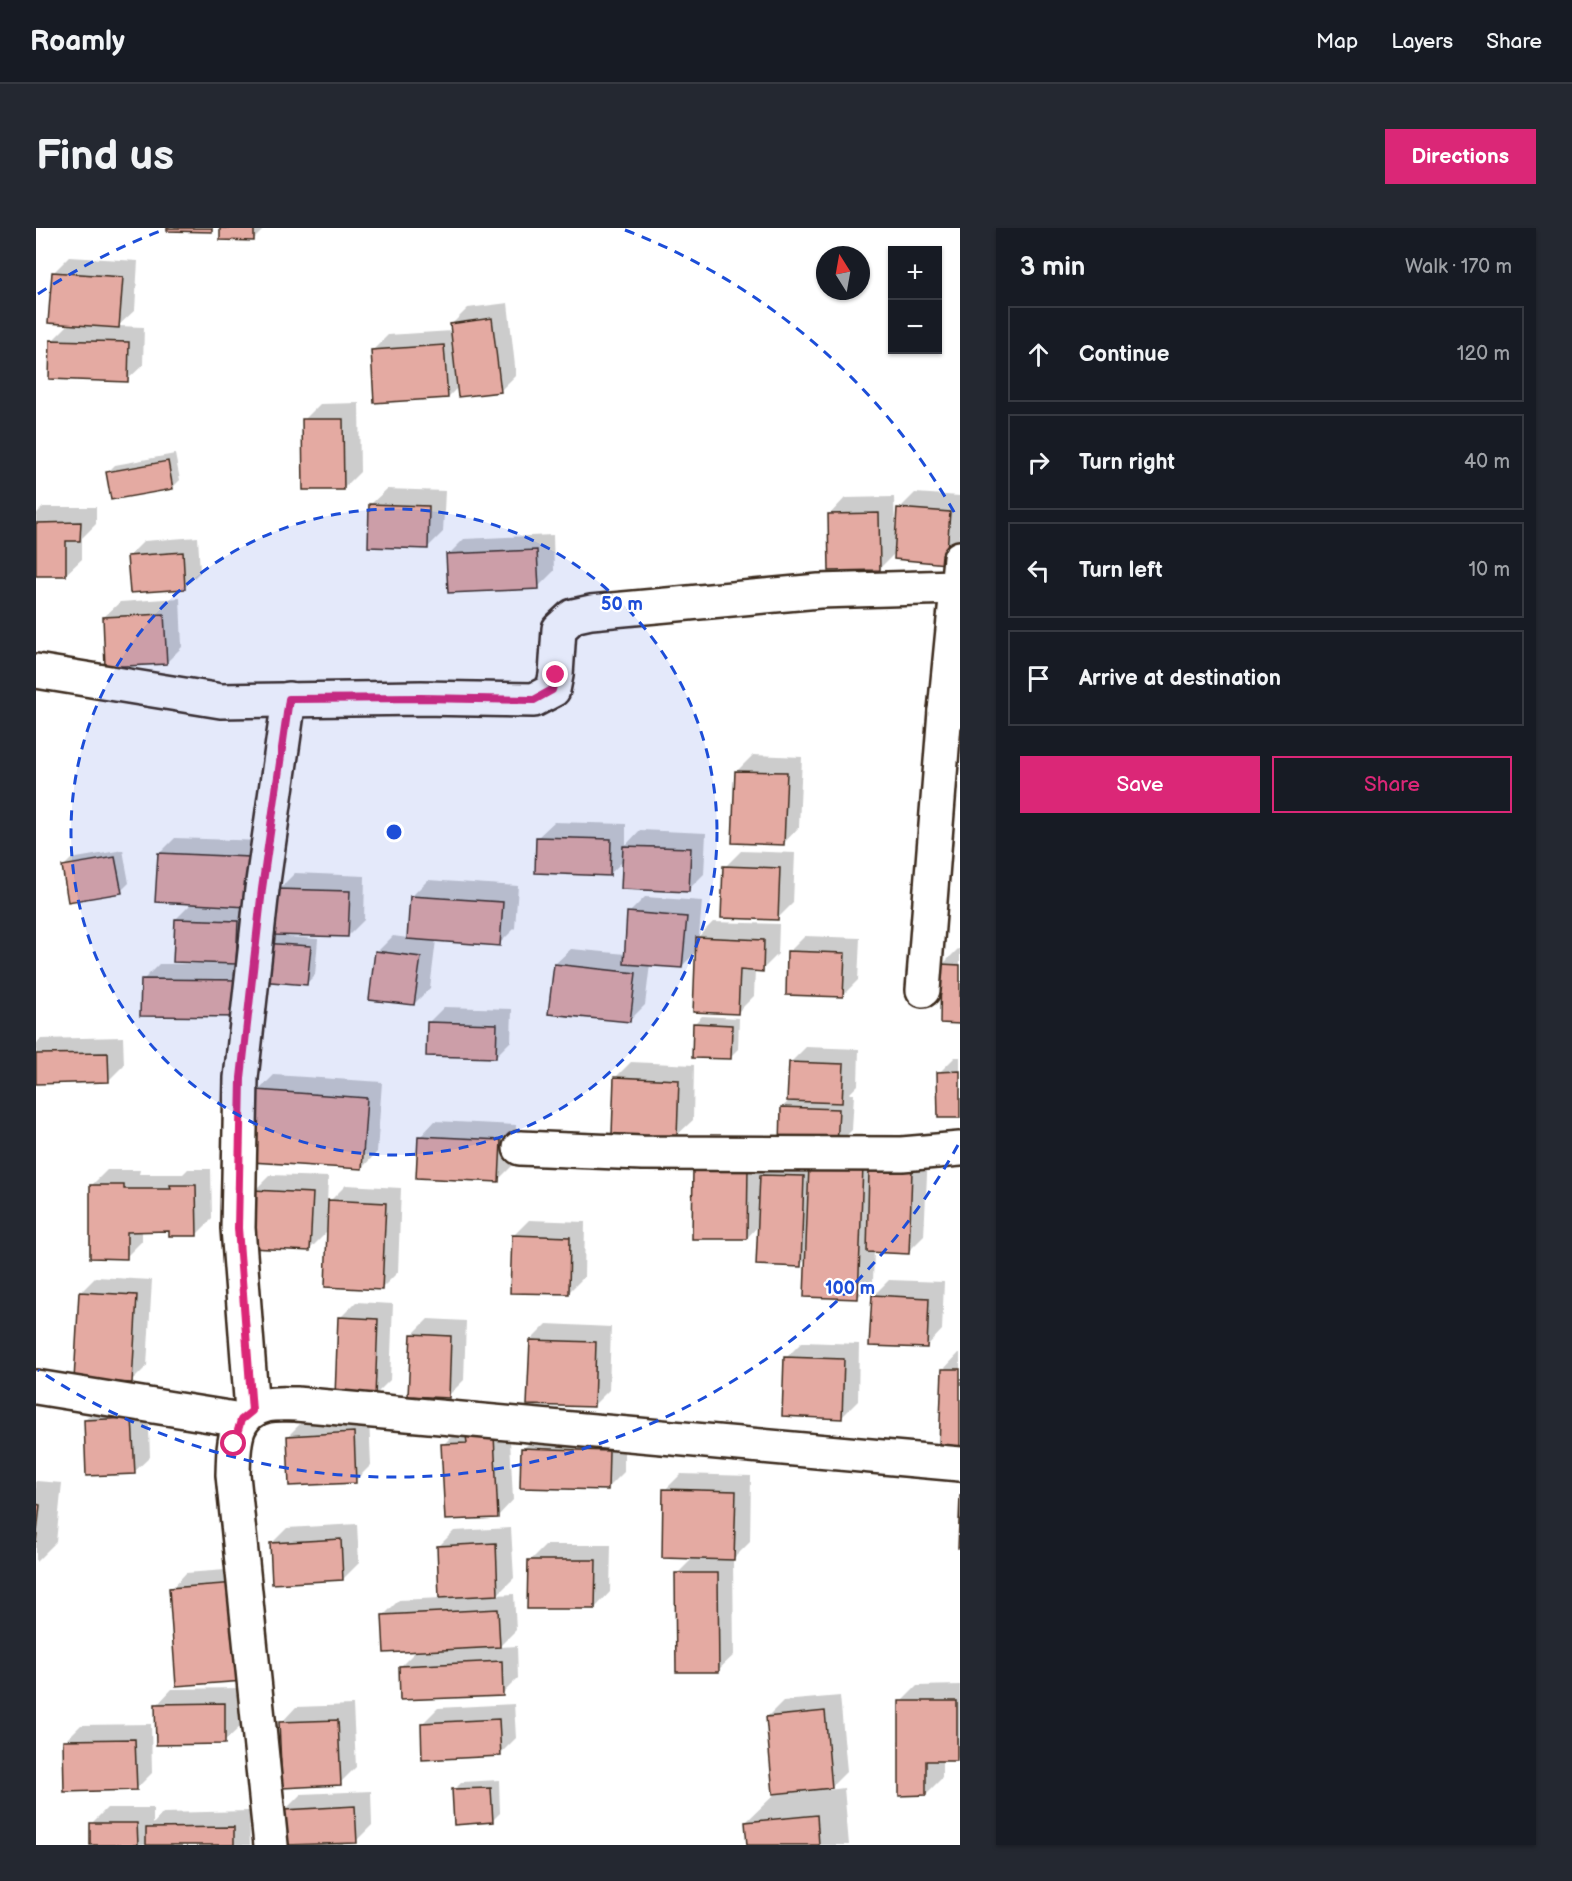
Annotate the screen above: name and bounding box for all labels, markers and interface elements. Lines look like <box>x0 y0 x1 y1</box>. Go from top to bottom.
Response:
text: Roamly <box>30 25 125 58</box>
text: Map <box>1316 29 1358 54</box>
text: Layers <box>1391 29 1453 54</box>
text: Share <box>1486 29 1542 54</box>
button: Directions <box>1385 129 1536 184</box>
text: Find us <box>36 131 174 182</box>
north arrow <box>816 246 870 300</box>
map controls <box>888 246 942 354</box>
button: + <box>888 246 942 300</box>
text: 3 min <box>1020 252 1085 283</box>
text: Walk · 170 m <box>1405 255 1512 279</box>
button: − <box>888 300 942 354</box>
icon: ahead <box>1022 338 1055 371</box>
text: Continue <box>1079 341 1169 368</box>
text: 120 m <box>1457 342 1510 366</box>
icon: right <box>1022 446 1055 479</box>
text: Turn right <box>1079 449 1175 476</box>
text: 40 m <box>1464 450 1510 474</box>
icon: left <box>1022 554 1055 587</box>
text: Turn left <box>1079 557 1163 584</box>
text: 10 m <box>1469 558 1510 582</box>
text: 50 m <box>601 594 643 615</box>
route end <box>542 661 568 687</box>
icon: arrive <box>1022 662 1055 695</box>
text: Arrive at destination <box>1079 665 1281 692</box>
button: Save <box>1020 756 1260 813</box>
button: Share <box>1272 756 1512 813</box>
centre of rings <box>384 822 404 842</box>
text: 100 m <box>825 1278 875 1299</box>
route start <box>220 1430 246 1456</box>

